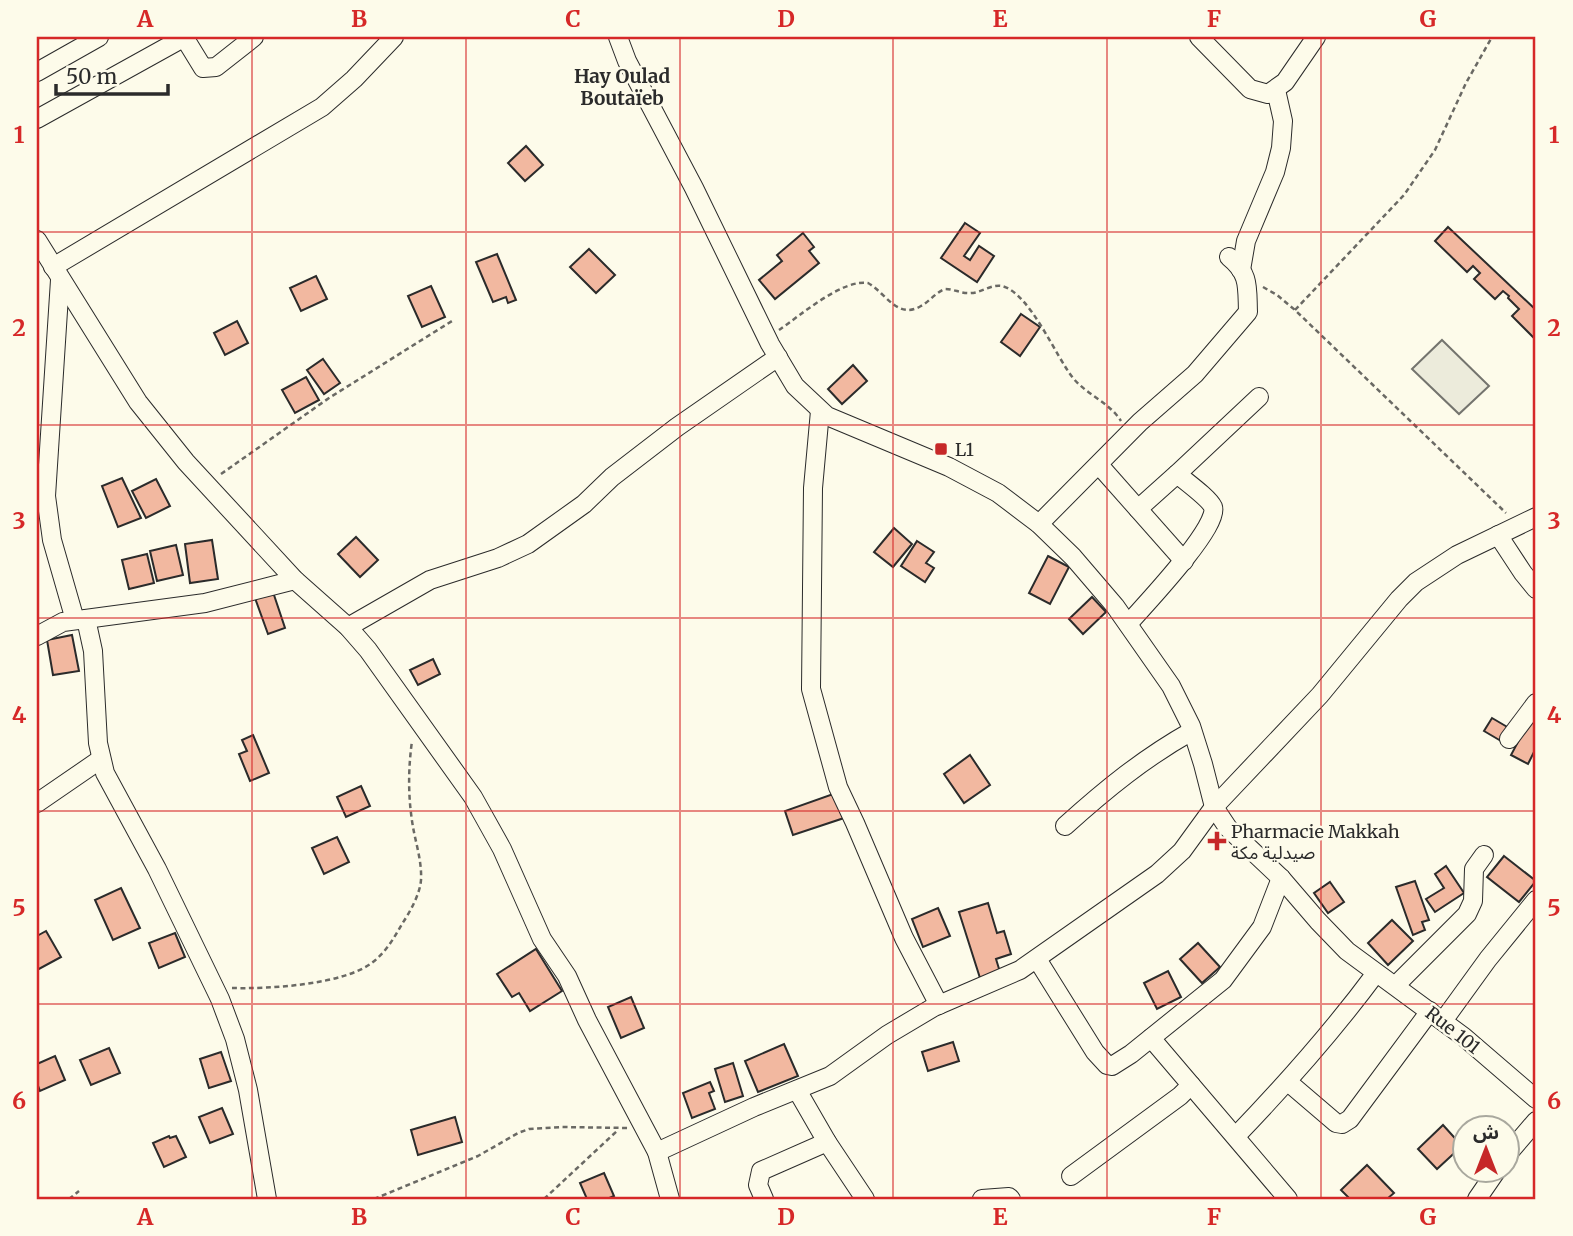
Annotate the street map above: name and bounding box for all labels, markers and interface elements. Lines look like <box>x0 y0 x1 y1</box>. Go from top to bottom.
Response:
text: A <box>136 4 154 33</box>
text: B <box>351 4 367 33</box>
text: C <box>565 4 581 33</box>
text: D <box>777 4 795 33</box>
text: E <box>992 4 1008 33</box>
text: F <box>1207 4 1221 33</box>
text: G <box>1420 4 1437 33</box>
scale bar <box>56 52 168 96</box>
text: 50 m <box>66 63 117 90</box>
district label: Hay Oulad Boutaïeb <box>574 64 670 110</box>
text: 1 <box>14 120 25 149</box>
text: 1 <box>1549 120 1560 149</box>
text: 2 <box>12 313 26 342</box>
text: 2 <box>1547 313 1561 342</box>
place label: L1 <box>955 438 974 461</box>
marker: L1 <box>933 441 949 457</box>
text: 3 <box>12 506 26 535</box>
text: 3 <box>1547 506 1561 535</box>
text: 4 <box>12 700 27 729</box>
text: 4 <box>1547 700 1562 729</box>
place label: Pharmacie Makkah صيدلية مكة <box>1231 820 1400 864</box>
marker: Pharmacie Makkah صيدلية مكة <box>1209 833 1225 849</box>
text: 5 <box>12 893 26 922</box>
text: 5 <box>1547 893 1561 922</box>
street label: Rue 101 <box>1421 1001 1485 1059</box>
text: 6 <box>12 1086 26 1115</box>
text: 6 <box>1547 1086 1561 1115</box>
north arrow <box>1450 1114 1520 1184</box>
text: ش <box>1473 1120 1499 1144</box>
text: A <box>136 1202 154 1231</box>
text: B <box>351 1202 367 1231</box>
text: C <box>565 1202 581 1231</box>
text: D <box>777 1202 795 1231</box>
text: E <box>992 1202 1008 1231</box>
text: F <box>1207 1202 1221 1231</box>
text: G <box>1420 1202 1437 1231</box>

